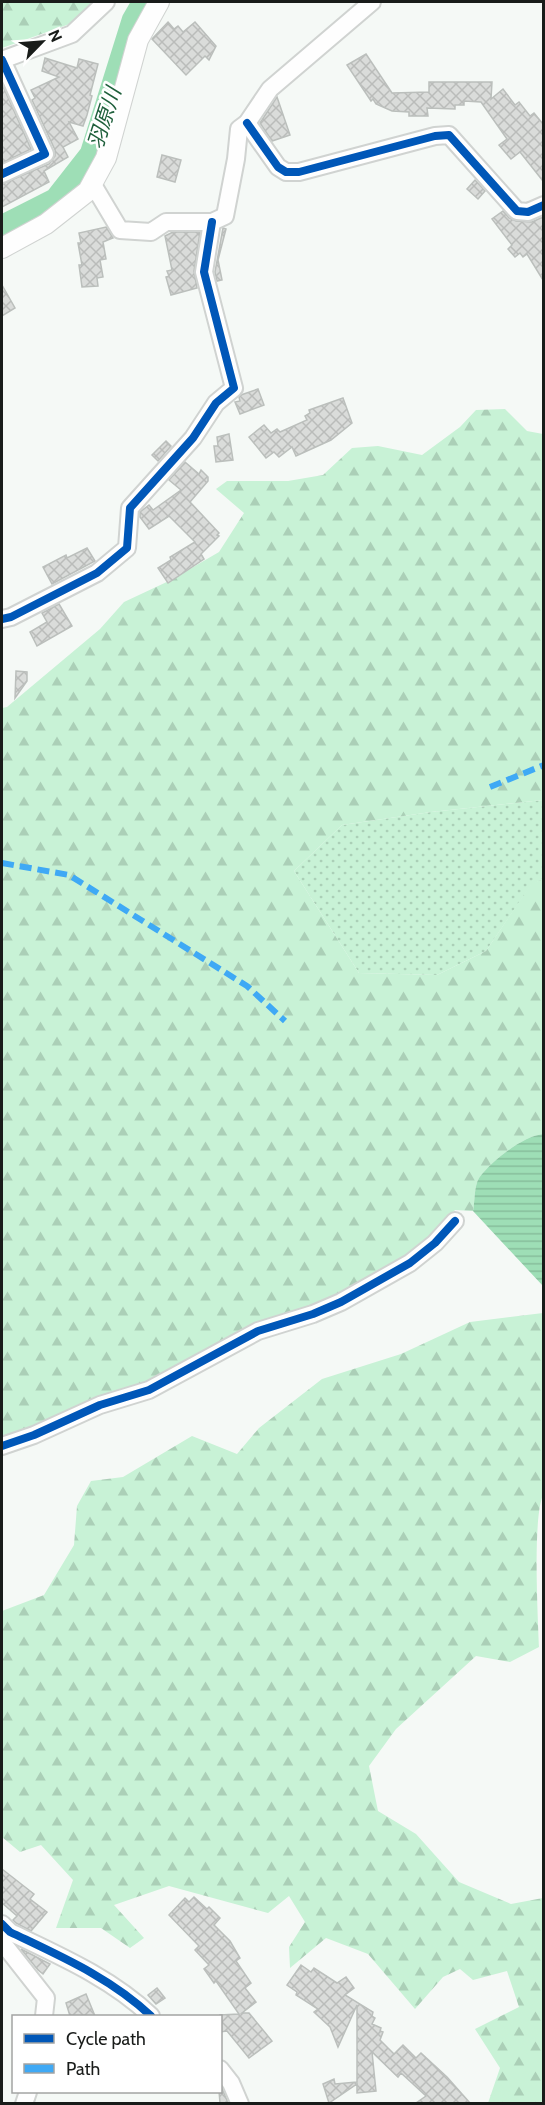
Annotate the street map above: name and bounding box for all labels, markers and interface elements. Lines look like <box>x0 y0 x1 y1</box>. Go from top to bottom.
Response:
north arrow <box>12 12 72 72</box>
text: N <box>44 27 66 45</box>
water label: 羽原川 <box>82 82 126 152</box>
legend <box>12 2015 222 2093</box>
text: Cycle path <box>66 2028 146 2050</box>
text: Path <box>66 2058 100 2080</box>

